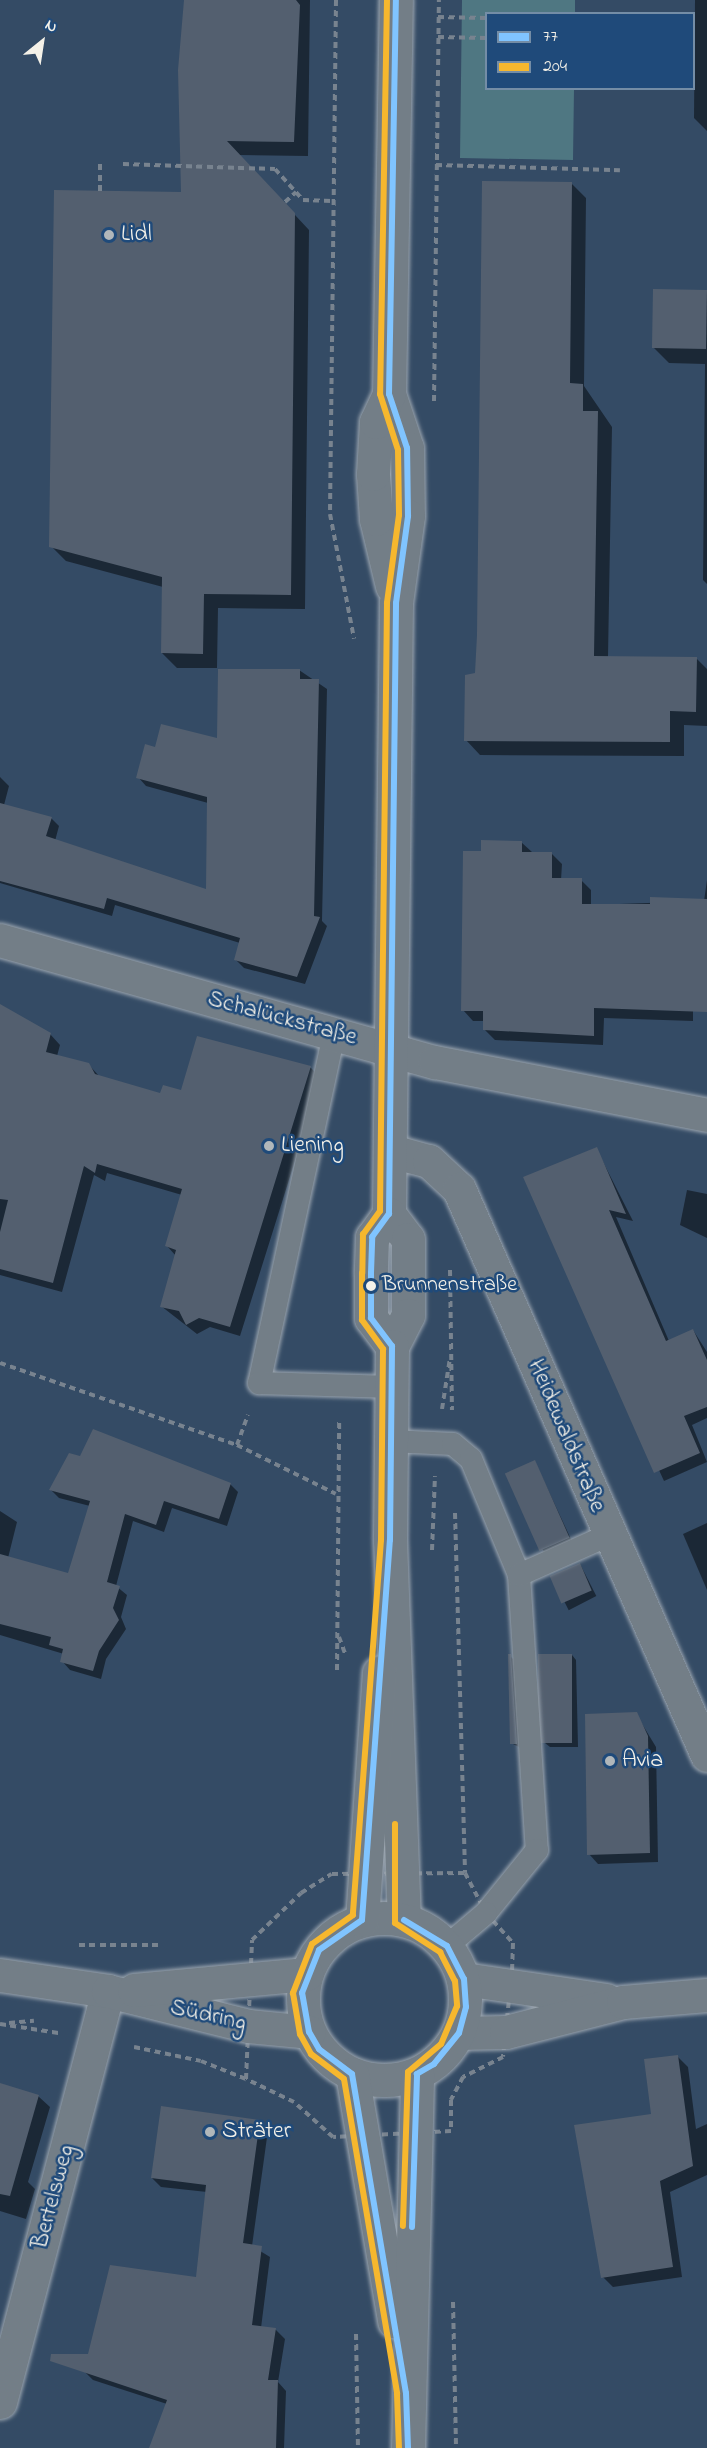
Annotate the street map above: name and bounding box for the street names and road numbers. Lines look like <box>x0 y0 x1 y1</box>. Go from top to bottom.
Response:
street label: Schalückstraße <box>204 985 360 1053</box>
street label: Heidewaldstraße <box>521 1355 611 1517</box>
street label: Südring <box>167 1994 249 2038</box>
street label: Bertelsweg <box>26 2142 82 2252</box>

